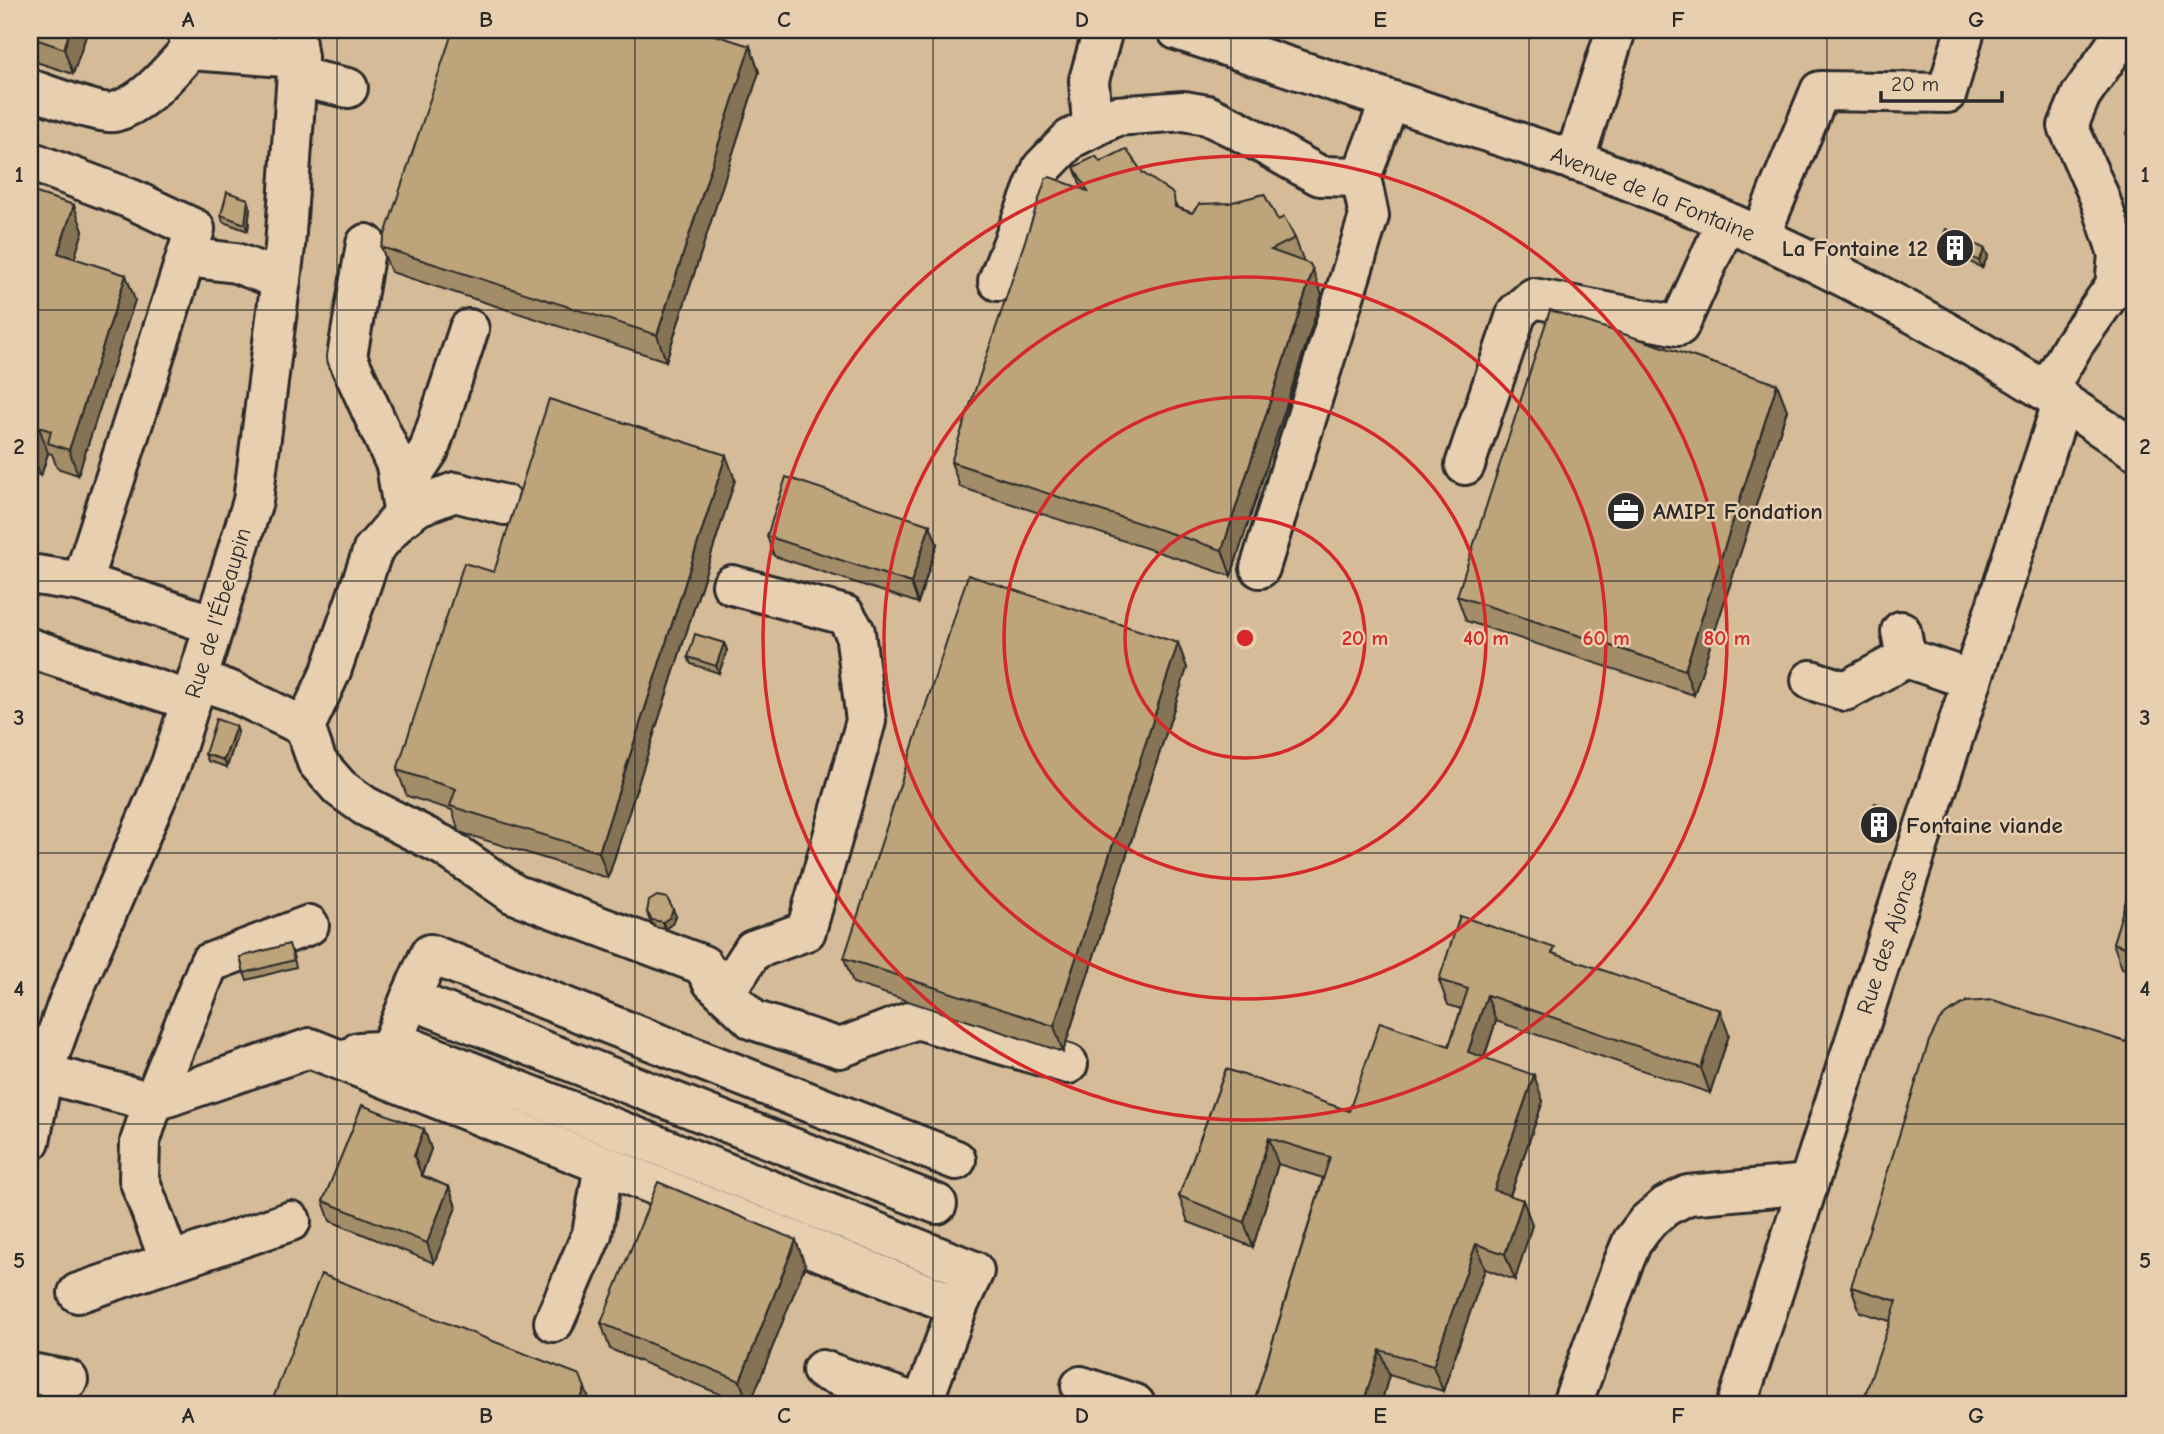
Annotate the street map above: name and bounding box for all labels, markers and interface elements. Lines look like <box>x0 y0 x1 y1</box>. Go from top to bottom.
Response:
text: A <box>182 6 195 33</box>
text: B <box>479 6 493 33</box>
text: C <box>777 6 791 33</box>
text: D <box>1075 6 1089 33</box>
text: E <box>1373 6 1387 33</box>
text: F <box>1671 6 1685 33</box>
text: G <box>1968 6 1984 33</box>
scale bar <box>1881 60 2001 104</box>
text: 20 m <box>1891 72 1939 96</box>
street label: Avenue de la Fontaine <box>1547 141 1759 247</box>
text: 1 <box>14 161 24 188</box>
text: 1 <box>2140 161 2150 188</box>
building icon: La Fontaine 12 <box>1934 227 1976 269</box>
place label: La Fontaine 12 <box>1782 235 1928 262</box>
text: 2 <box>13 433 25 460</box>
text: 2 <box>2139 433 2151 460</box>
office icon: AMIPI Fondation <box>1605 490 1647 532</box>
place label: AMIPI Fondation <box>1653 498 1823 525</box>
street label: Rue de l'Ébeaupin <box>179 524 257 702</box>
centre of rings <box>1233 626 1257 650</box>
text: 20 m <box>1342 626 1388 650</box>
text: 40 m <box>1463 626 1509 650</box>
text: 60 m <box>1582 626 1630 650</box>
text: 80 m <box>1704 626 1750 650</box>
text: 3 <box>13 704 25 731</box>
text: 3 <box>2139 704 2151 731</box>
building icon: Fontaine viande <box>1858 804 1900 846</box>
place label: Fontaine viande <box>1906 812 2063 839</box>
street label: Rue des Ajoncs <box>1851 867 1923 1017</box>
text: 4 <box>14 975 25 1002</box>
text: 4 <box>2140 975 2151 1002</box>
text: 5 <box>13 1247 25 1274</box>
text: 5 <box>2139 1247 2151 1274</box>
text: A <box>182 1402 195 1429</box>
text: B <box>479 1402 493 1429</box>
text: C <box>777 1402 791 1429</box>
text: D <box>1075 1402 1089 1429</box>
text: E <box>1373 1402 1387 1429</box>
text: F <box>1671 1402 1685 1429</box>
text: G <box>1968 1402 1984 1429</box>

